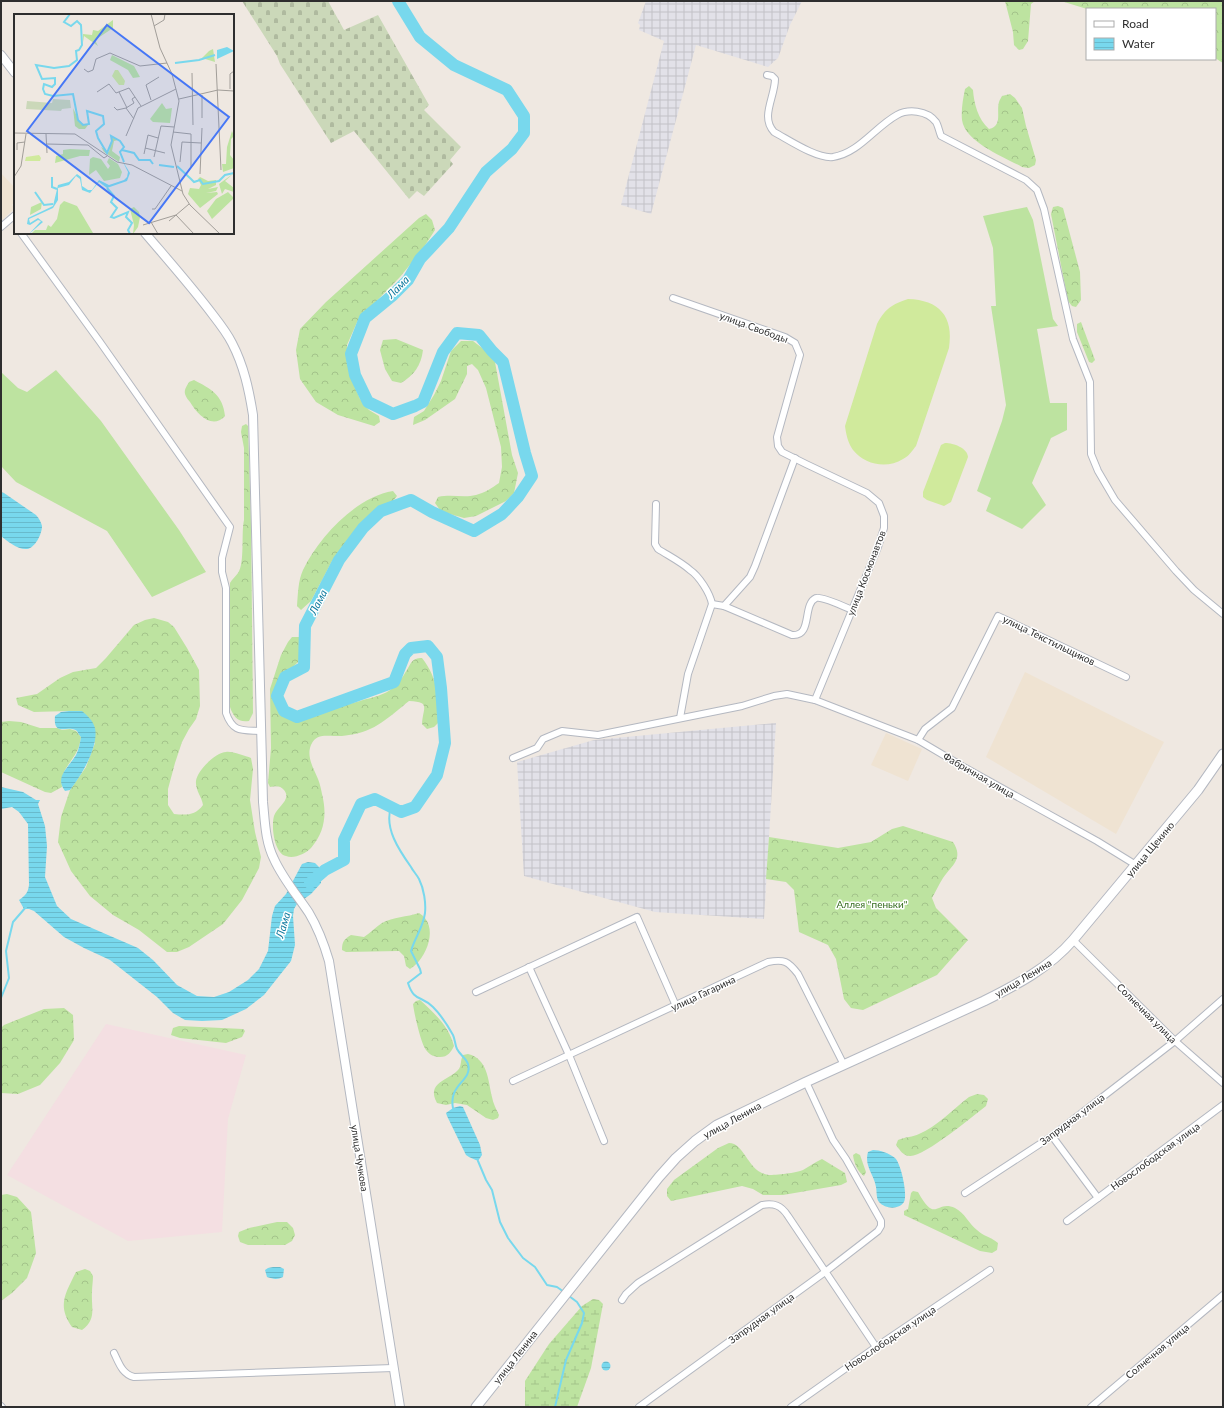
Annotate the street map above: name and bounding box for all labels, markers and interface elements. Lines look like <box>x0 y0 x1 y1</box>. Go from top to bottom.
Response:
legend <box>1086 8 1216 60</box>
inset map <box>14 14 234 234</box>
text: Road <box>1122 16 1149 31</box>
text: Water <box>1122 36 1155 51</box>
water label: Лама <box>383 273 412 301</box>
street label: улица Свободы <box>718 309 790 345</box>
street label: улица Космонавтов <box>844 529 888 617</box>
water label: Лама <box>305 587 330 617</box>
street label: улица Текстильщиков <box>1001 612 1097 668</box>
street label: Фабричная улица <box>941 750 1017 800</box>
street label: улица Щекино <box>1123 819 1177 879</box>
park label: Аллея "пеньки" <box>837 898 908 910</box>
water label: Лама <box>272 910 293 940</box>
street label: улица Ленина <box>992 956 1054 1000</box>
street label: улица Гагарина <box>669 973 737 1013</box>
street label: Солнечная улица <box>1115 981 1179 1045</box>
street label: Запрудная улица <box>1037 1091 1107 1147</box>
street label: улица Ленина <box>701 1099 763 1141</box>
street label: Новослободская улица <box>1108 1120 1202 1192</box>
street label: улица Чучкова <box>349 1124 371 1192</box>
street label: Запрудная улица <box>726 1290 796 1346</box>
street label: Новослободская улица <box>842 1303 938 1373</box>
street label: Солнечная улица <box>1123 1321 1191 1381</box>
street label: улица Ленина <box>490 1328 540 1386</box>

